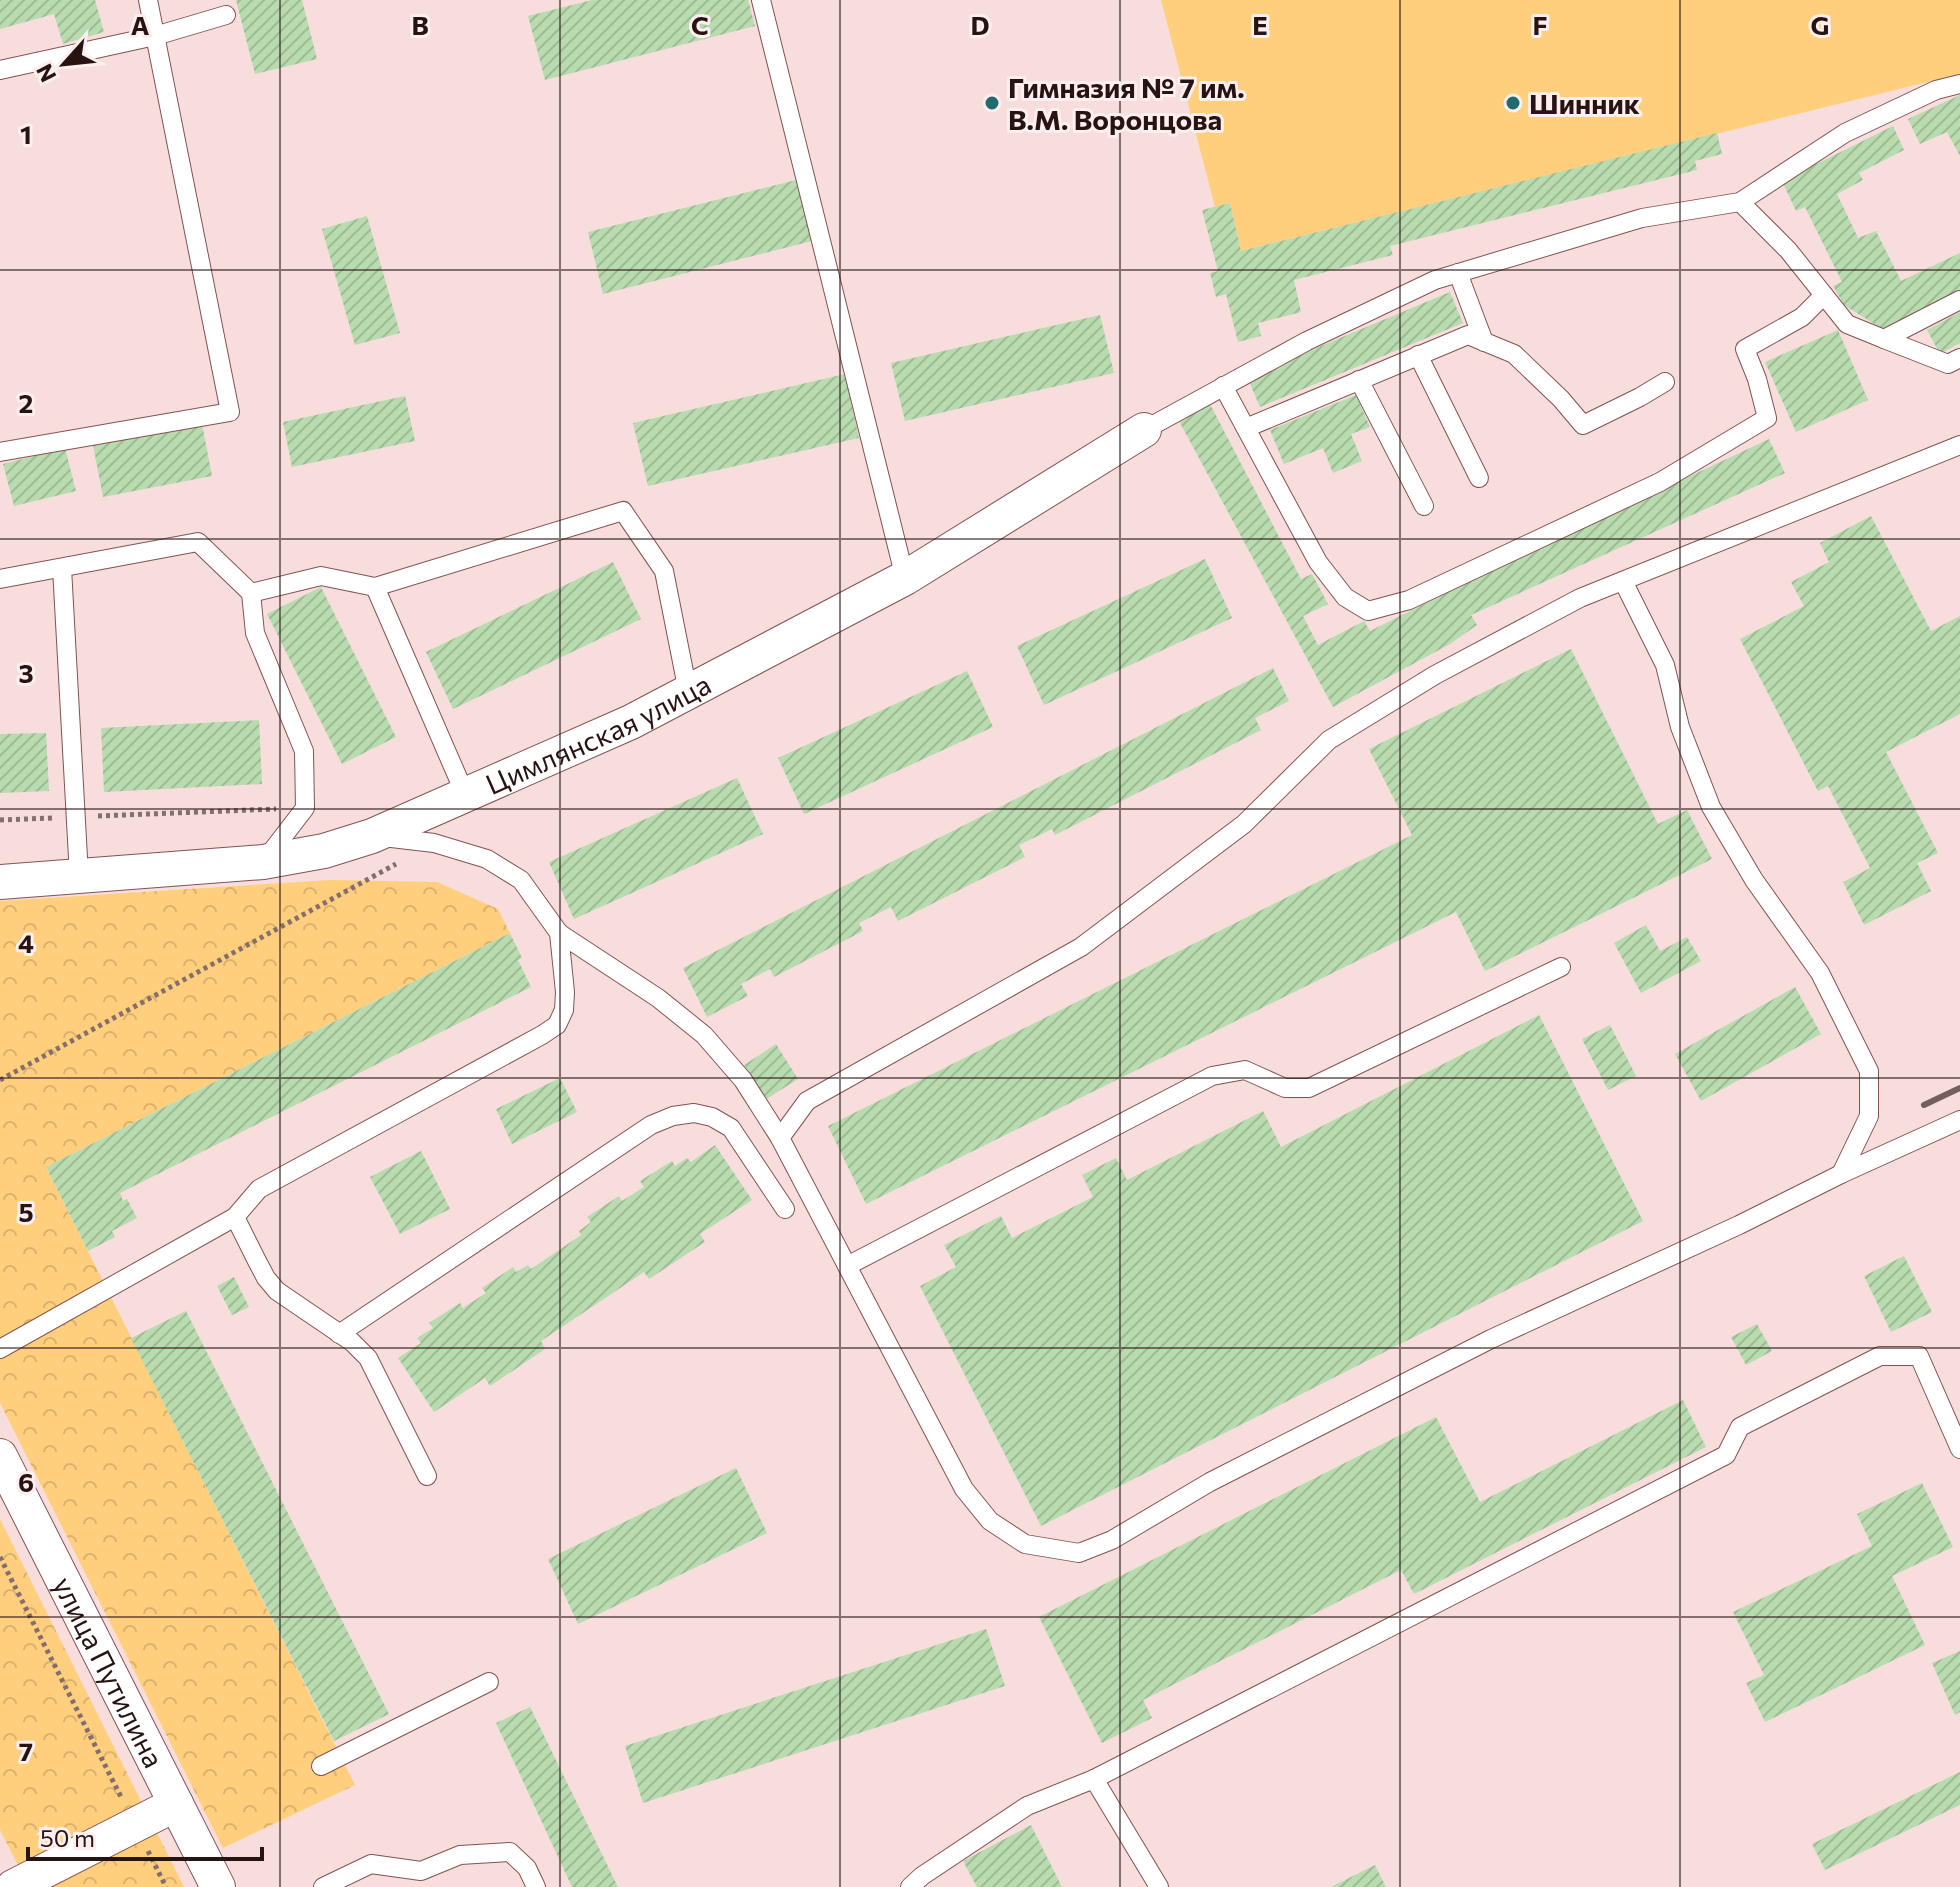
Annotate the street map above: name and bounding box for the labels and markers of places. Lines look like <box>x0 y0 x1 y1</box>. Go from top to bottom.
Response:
place label: Гимназия № 7 им. В.М. Воронцова <box>1008 70 1245 136</box>
place label: Шинник <box>1529 86 1640 120</box>
marker: Гимназия № 7 им. В.М. Воронцова <box>983 94 1001 112</box>
marker: Шинник <box>1504 94 1522 112</box>

